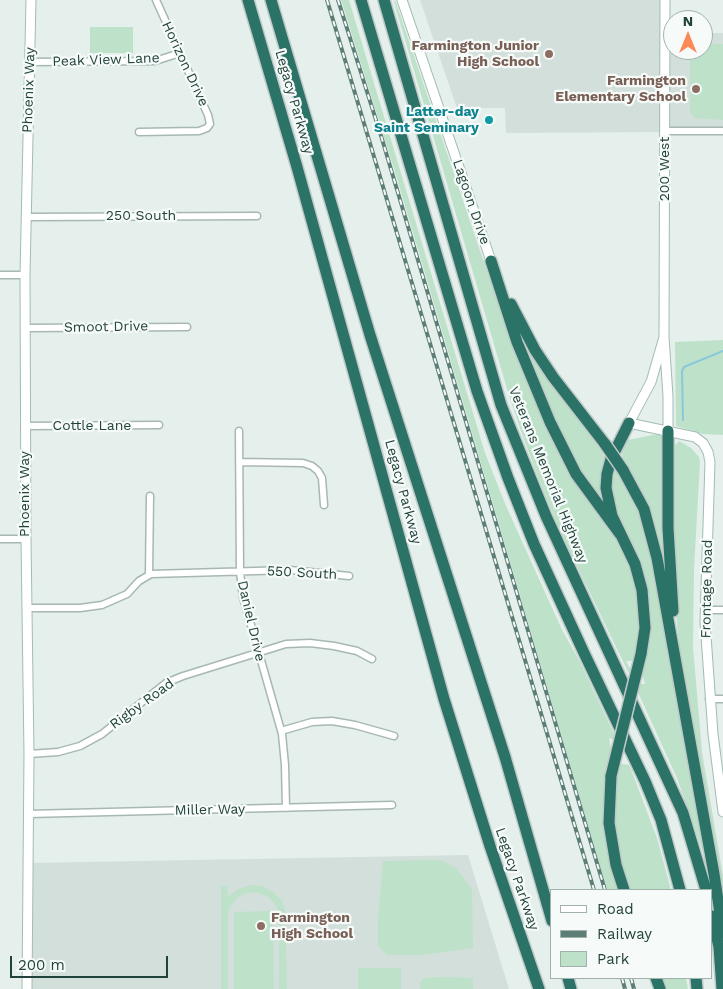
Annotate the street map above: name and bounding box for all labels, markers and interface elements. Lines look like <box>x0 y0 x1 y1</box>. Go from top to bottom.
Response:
north arrow <box>663 10 713 60</box>
text: N <box>683 13 693 29</box>
street label: Horizon Drive <box>158 19 212 109</box>
place label: Farmington Junior High School <box>412 38 539 70</box>
street label: Phoenix Way <box>19 47 39 133</box>
street label: Legacy Parkway <box>271 48 317 156</box>
marker: Farmington Junior High School <box>543 48 555 60</box>
street label: Peak View Lane <box>52 50 160 70</box>
place label: Farmington Elementary School <box>555 73 686 105</box>
marker: Farmington Elementary School <box>690 83 702 95</box>
place label: Latter-day Saint Seminary <box>374 104 479 136</box>
marker: Latter-day Saint Seminary <box>483 114 495 126</box>
street label: 200 West <box>657 137 673 201</box>
street label: Lagoon Drive <box>449 157 493 247</box>
street label: 250 South <box>106 208 176 224</box>
street label: Smoot Drive <box>64 318 148 336</box>
street label: Veterans Memorial Highway <box>505 384 591 566</box>
street label: Cottle Lane <box>53 418 131 434</box>
street label: Legacy Parkway <box>381 438 425 546</box>
street label: Phoenix Way <box>17 451 33 537</box>
street label: Frontage Road <box>698 540 716 638</box>
street label: 550 South <box>266 563 338 583</box>
street label: Daniel Drive <box>234 579 268 663</box>
street label: Rigby Road <box>107 675 177 733</box>
street label: Miller Way <box>175 801 245 819</box>
street label: Legacy Parkway <box>492 825 542 933</box>
legend <box>550 889 713 979</box>
text: Road <box>597 900 634 918</box>
place label: Farmington High School <box>271 910 353 942</box>
marker: Farmington High School <box>255 920 267 932</box>
text: Railway <box>597 925 652 943</box>
scale bar <box>12 946 170 978</box>
text: Park <box>597 950 629 968</box>
text: 200 m <box>18 956 65 974</box>

